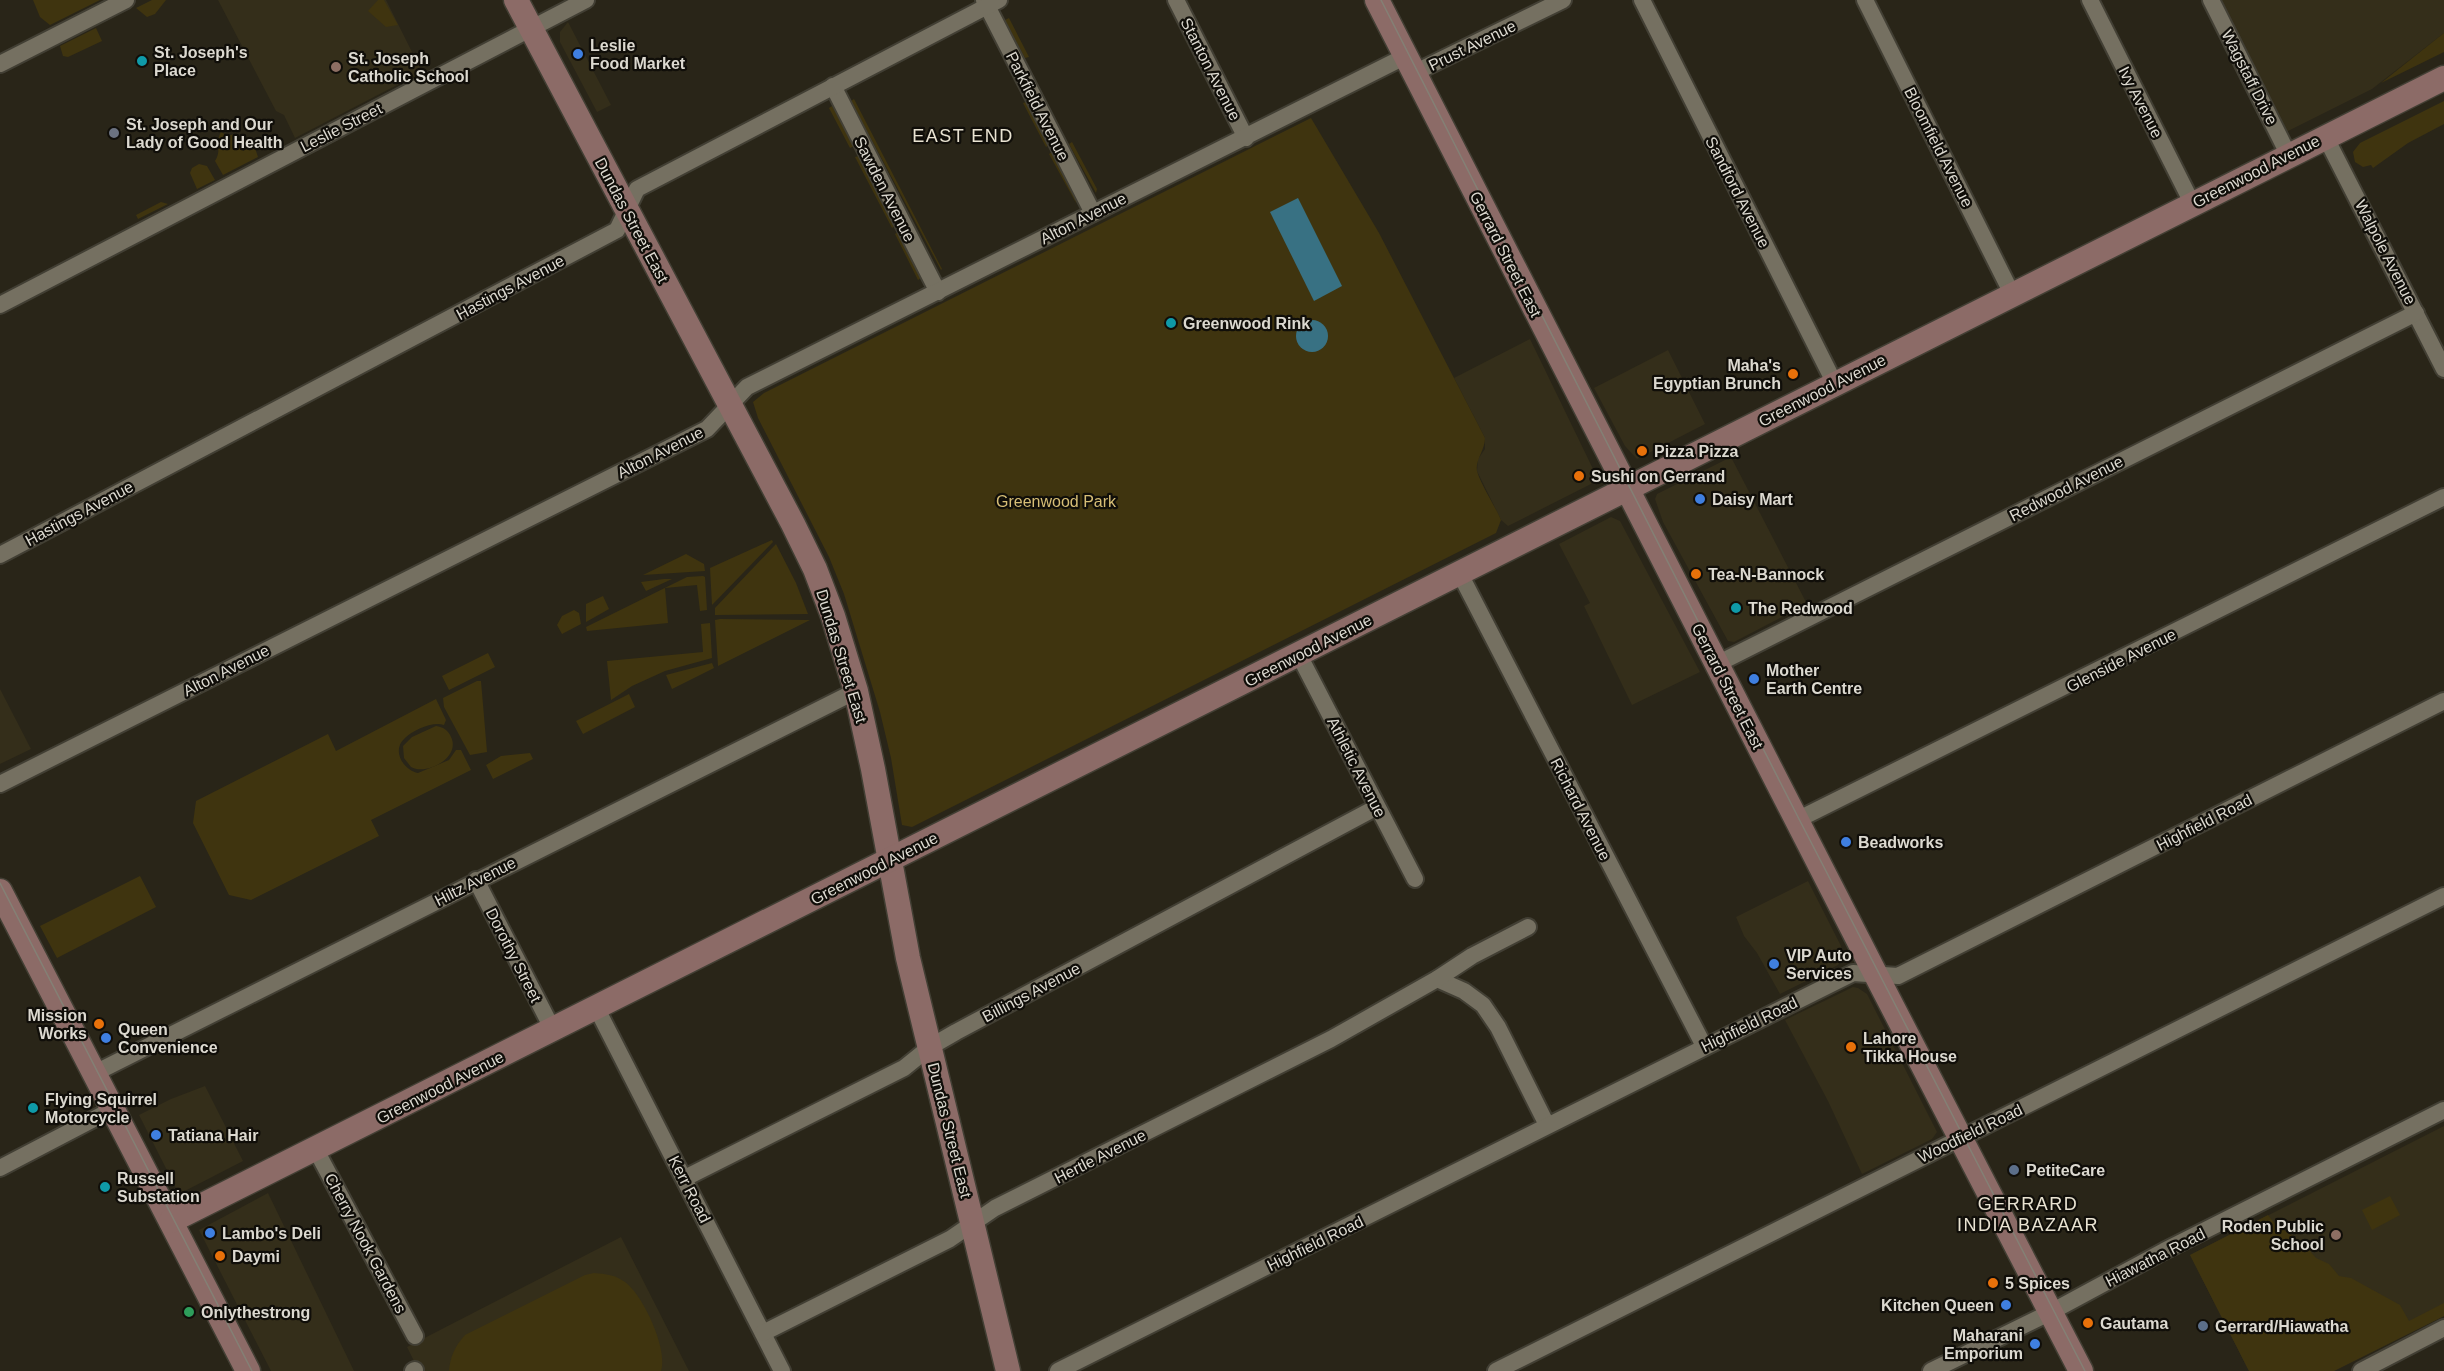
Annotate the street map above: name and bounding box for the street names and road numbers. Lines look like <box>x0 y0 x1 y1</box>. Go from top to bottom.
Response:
street label: Stanton Avenue <box>1177 15 1244 123</box>
street label: Prust Avenue <box>1426 17 1519 74</box>
street label: Wagstaff Drive <box>2218 27 2281 128</box>
street label: Parkfield Avenue <box>1003 49 1072 164</box>
street label: Ivy Avenue <box>2115 64 2166 141</box>
street label: Bloomfield Avenue <box>1901 84 1976 210</box>
street label: Leslie Street <box>298 99 385 155</box>
street label: Greenwood Avenue <box>2190 132 2323 211</box>
street label: Sawden Avenue <box>851 134 918 245</box>
street label: Sandford Avenue <box>1702 134 1773 251</box>
street label: Dundas Street East <box>591 155 672 286</box>
street label: Alton Avenue <box>1037 189 1129 247</box>
street label: Gerrard Street East <box>1466 189 1545 320</box>
street label: Walpole Avenue <box>2352 197 2419 307</box>
street label: Hastings Avenue <box>453 252 567 323</box>
street label: Greenwood Avenue <box>1756 351 1889 430</box>
street label: Alton Avenue <box>614 423 706 481</box>
street label: Redwood Avenue <box>2007 452 2126 524</box>
street label: Hastings Avenue <box>22 478 136 549</box>
street label: Dundas Street East <box>813 587 870 725</box>
street label: Greenwood Avenue <box>1242 611 1375 690</box>
street label: Gerrard Street East <box>1688 621 1767 752</box>
street label: Glenside Avenue <box>2064 625 2179 695</box>
street label: Alton Avenue <box>180 641 272 699</box>
street label: Athletic Avenue <box>1324 714 1389 820</box>
street label: Richard Avenue <box>1547 755 1614 863</box>
street label: Highfield Road <box>2154 791 2255 854</box>
street label: Greenwood Avenue <box>808 829 941 908</box>
street label: Hiltz Avenue <box>432 854 519 909</box>
street label: Dorothy Street <box>483 905 545 1006</box>
street label: Billings Avenue <box>979 959 1083 1025</box>
street label: Highfield Road <box>1698 994 1800 1055</box>
street label: Greenwood Avenue <box>374 1048 507 1127</box>
street label: Dundas Street East <box>924 1061 975 1200</box>
street label: Woodfield Road <box>1915 1101 2025 1166</box>
street label: Hertle Avenue <box>1052 1126 1149 1187</box>
street label: Kerr Road <box>665 1153 714 1226</box>
street label: Cherry Nook Gardens <box>322 1171 410 1316</box>
street label: Highfield Road <box>1264 1213 1366 1274</box>
street label: Hiawatha Road <box>2103 1225 2208 1290</box>

